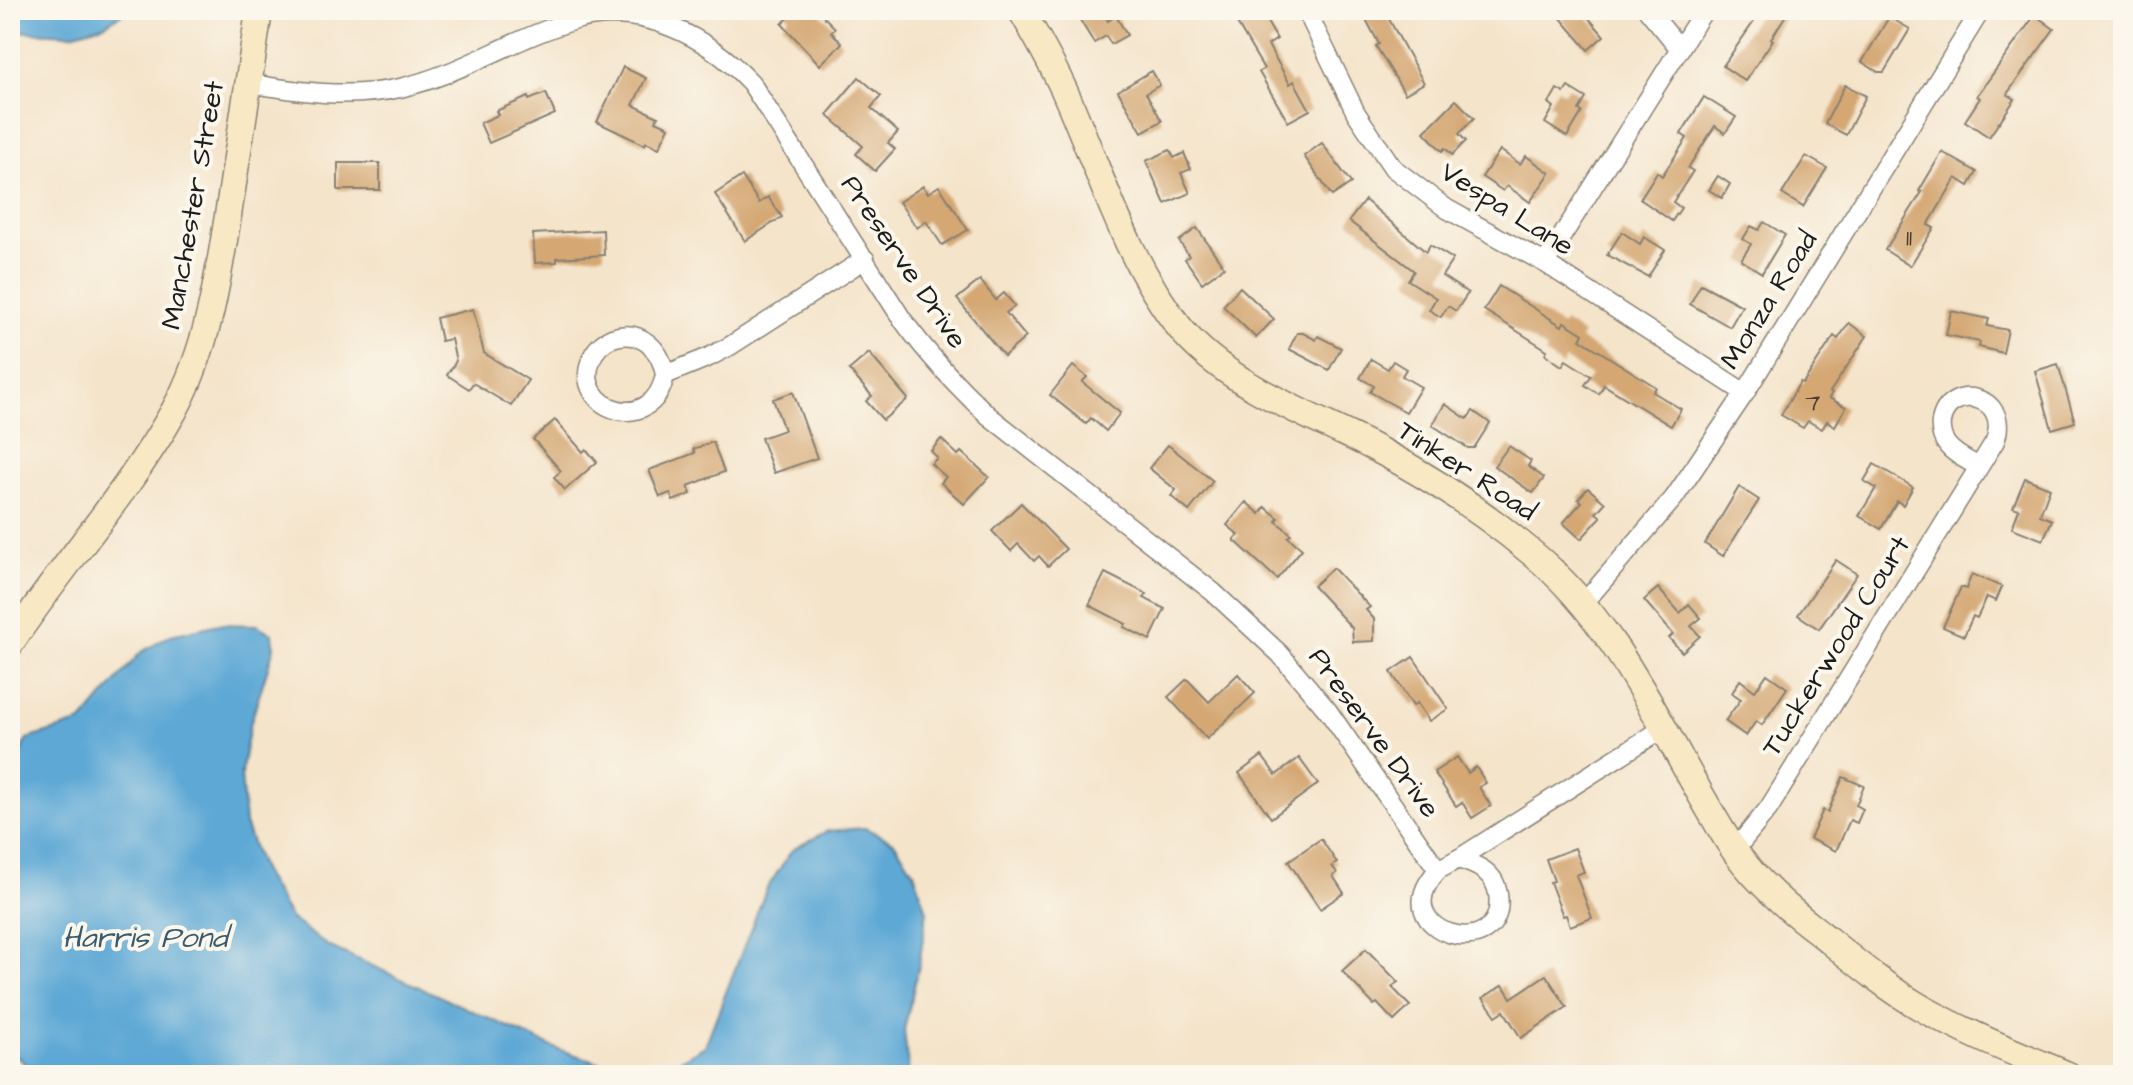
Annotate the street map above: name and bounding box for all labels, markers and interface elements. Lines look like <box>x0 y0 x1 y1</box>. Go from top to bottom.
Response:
street label: Manchester Street <box>152 77 234 332</box>
street label: Vespa Lane <box>1433 153 1581 265</box>
street label: Preserve Drive <box>831 168 977 356</box>
house number: 11 <box>1906 222 1912 256</box>
street label: Monza Road <box>1711 223 1827 377</box>
house number: 7 <box>1806 386 1821 420</box>
street label: Tinker Road <box>1390 411 1544 531</box>
street label: Tuckerwood Court <box>1752 528 1920 764</box>
street label: Preserve Drive <box>1299 640 1449 826</box>
water label: Harris Pond <box>63 917 233 959</box>

